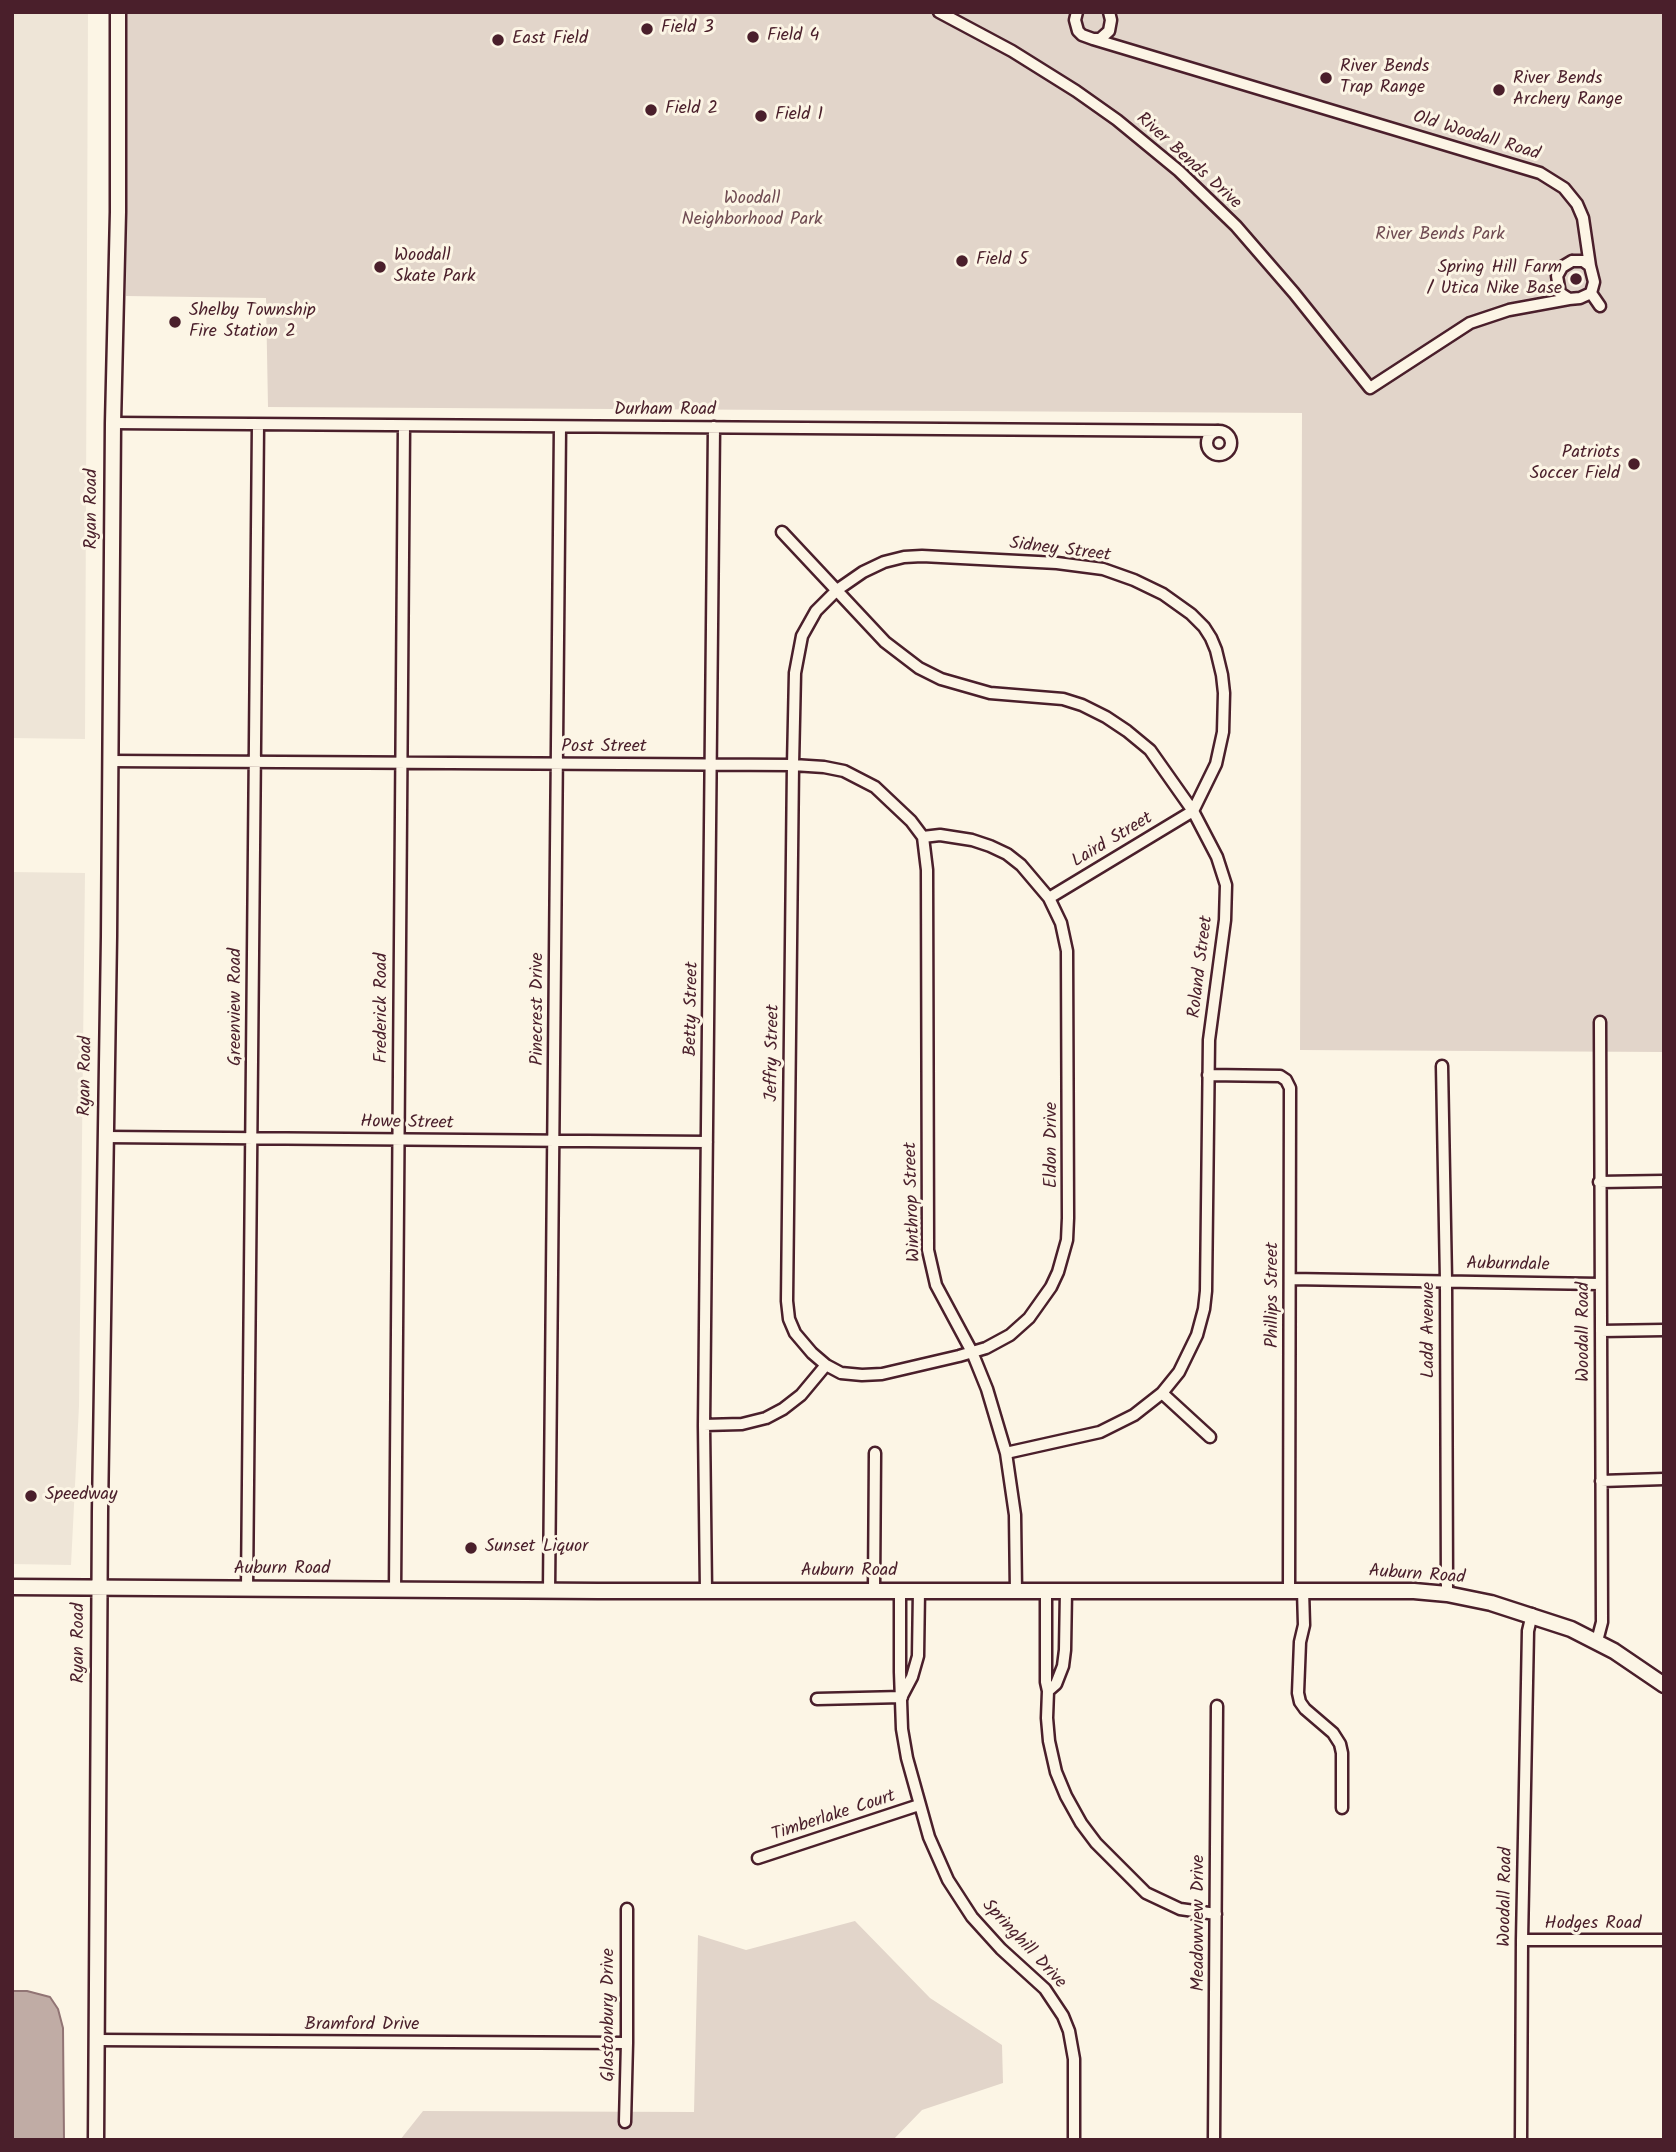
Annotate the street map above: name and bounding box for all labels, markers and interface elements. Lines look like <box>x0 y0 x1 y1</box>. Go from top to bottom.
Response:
place label: Field 3 <box>661 18 714 40</box>
marker: Field 3 <box>639 21 655 37</box>
place label: Field 4 <box>767 26 819 48</box>
place label: East Field <box>512 29 588 51</box>
marker: Field 4 <box>745 29 761 45</box>
marker: East Field <box>490 32 506 48</box>
place label: River Bends Trap Range <box>1340 57 1429 100</box>
place label: River Bends Archery Range <box>1513 69 1622 112</box>
marker: River Bends Trap Range <box>1318 70 1334 86</box>
marker: River Bends Archery Range <box>1491 82 1507 98</box>
place label: Field 2 <box>665 99 718 121</box>
marker: Field 2 <box>643 102 659 118</box>
place label: Field 1 <box>775 105 823 127</box>
street label: Old Woodall Road <box>1410 107 1542 167</box>
marker: Field 1 <box>753 108 769 124</box>
street label: River Bends Drive <box>1131 109 1245 215</box>
park label: Woodall Neighborhood Park <box>681 189 823 232</box>
park label: River Bends Park <box>1375 225 1505 247</box>
place label: Woodall Skate Park <box>394 246 475 288</box>
place label: Field 5 <box>976 250 1028 272</box>
marker: Field 5 <box>954 253 970 269</box>
place label: Spring Hill Farm / Utica Nike Base <box>1427 258 1562 300</box>
marker: Woodall Skate Park <box>372 259 388 275</box>
marker: Spring Hill Farm / Utica Nike Base <box>1568 271 1584 287</box>
place label: Shelby Township Fire Station 2 <box>189 301 316 344</box>
marker: Shelby Township Fire Station 2 <box>167 314 183 330</box>
street label: Durham Road <box>614 400 716 422</box>
place label: Patriots Soccer Field <box>1530 443 1620 486</box>
marker: Patriots Soccer Field <box>1626 456 1642 472</box>
street label: Ryan Road <box>82 469 104 549</box>
street label: Sidney Street <box>1008 534 1112 568</box>
street label: Post Street <box>561 737 647 759</box>
street label: Laird Street <box>1069 808 1157 874</box>
street label: Roland Street <box>1185 915 1219 1019</box>
street label: Greenview Road <box>226 948 248 1066</box>
street label: Pinecrest Drive <box>528 952 550 1066</box>
street label: Frederick Road <box>372 953 394 1063</box>
street label: Betty Street <box>681 961 705 1057</box>
street label: Jeffry Street <box>762 1004 786 1102</box>
street label: Ryan Road <box>76 1036 98 1116</box>
street label: Eldon Drive <box>1042 1102 1064 1188</box>
street label: Howe Street <box>360 1112 454 1136</box>
street label: Winthrop Street <box>901 1142 927 1262</box>
street label: Phillips Street <box>1263 1242 1285 1348</box>
street label: Auburndale <box>1466 1254 1550 1278</box>
street label: Ladd Avenue <box>1419 1282 1441 1378</box>
street label: Woodall Road <box>1574 1282 1596 1382</box>
place label: Speedway <box>45 1485 117 1507</box>
marker: Speedway <box>23 1488 39 1504</box>
place label: Sunset Liquor <box>485 1537 588 1559</box>
marker: Sunset Liquor <box>463 1540 479 1556</box>
street label: Auburn Road <box>234 1559 330 1581</box>
street label: Auburn Road <box>801 1561 897 1583</box>
street label: Auburn Road <box>1368 1562 1466 1590</box>
street label: Ryan Road <box>69 1603 91 1683</box>
street label: Timberlake Court <box>769 1787 899 1847</box>
street label: Woodall Road <box>1495 1847 1519 1947</box>
street label: Meadowview Drive <box>1189 1855 1211 1991</box>
street label: Springhill Drive <box>976 1896 1070 1994</box>
street label: Hodges Road <box>1545 1914 1641 1936</box>
street label: Glastonbury Drive <box>599 1948 621 2082</box>
street label: Bramford Drive <box>305 2015 419 2037</box>

